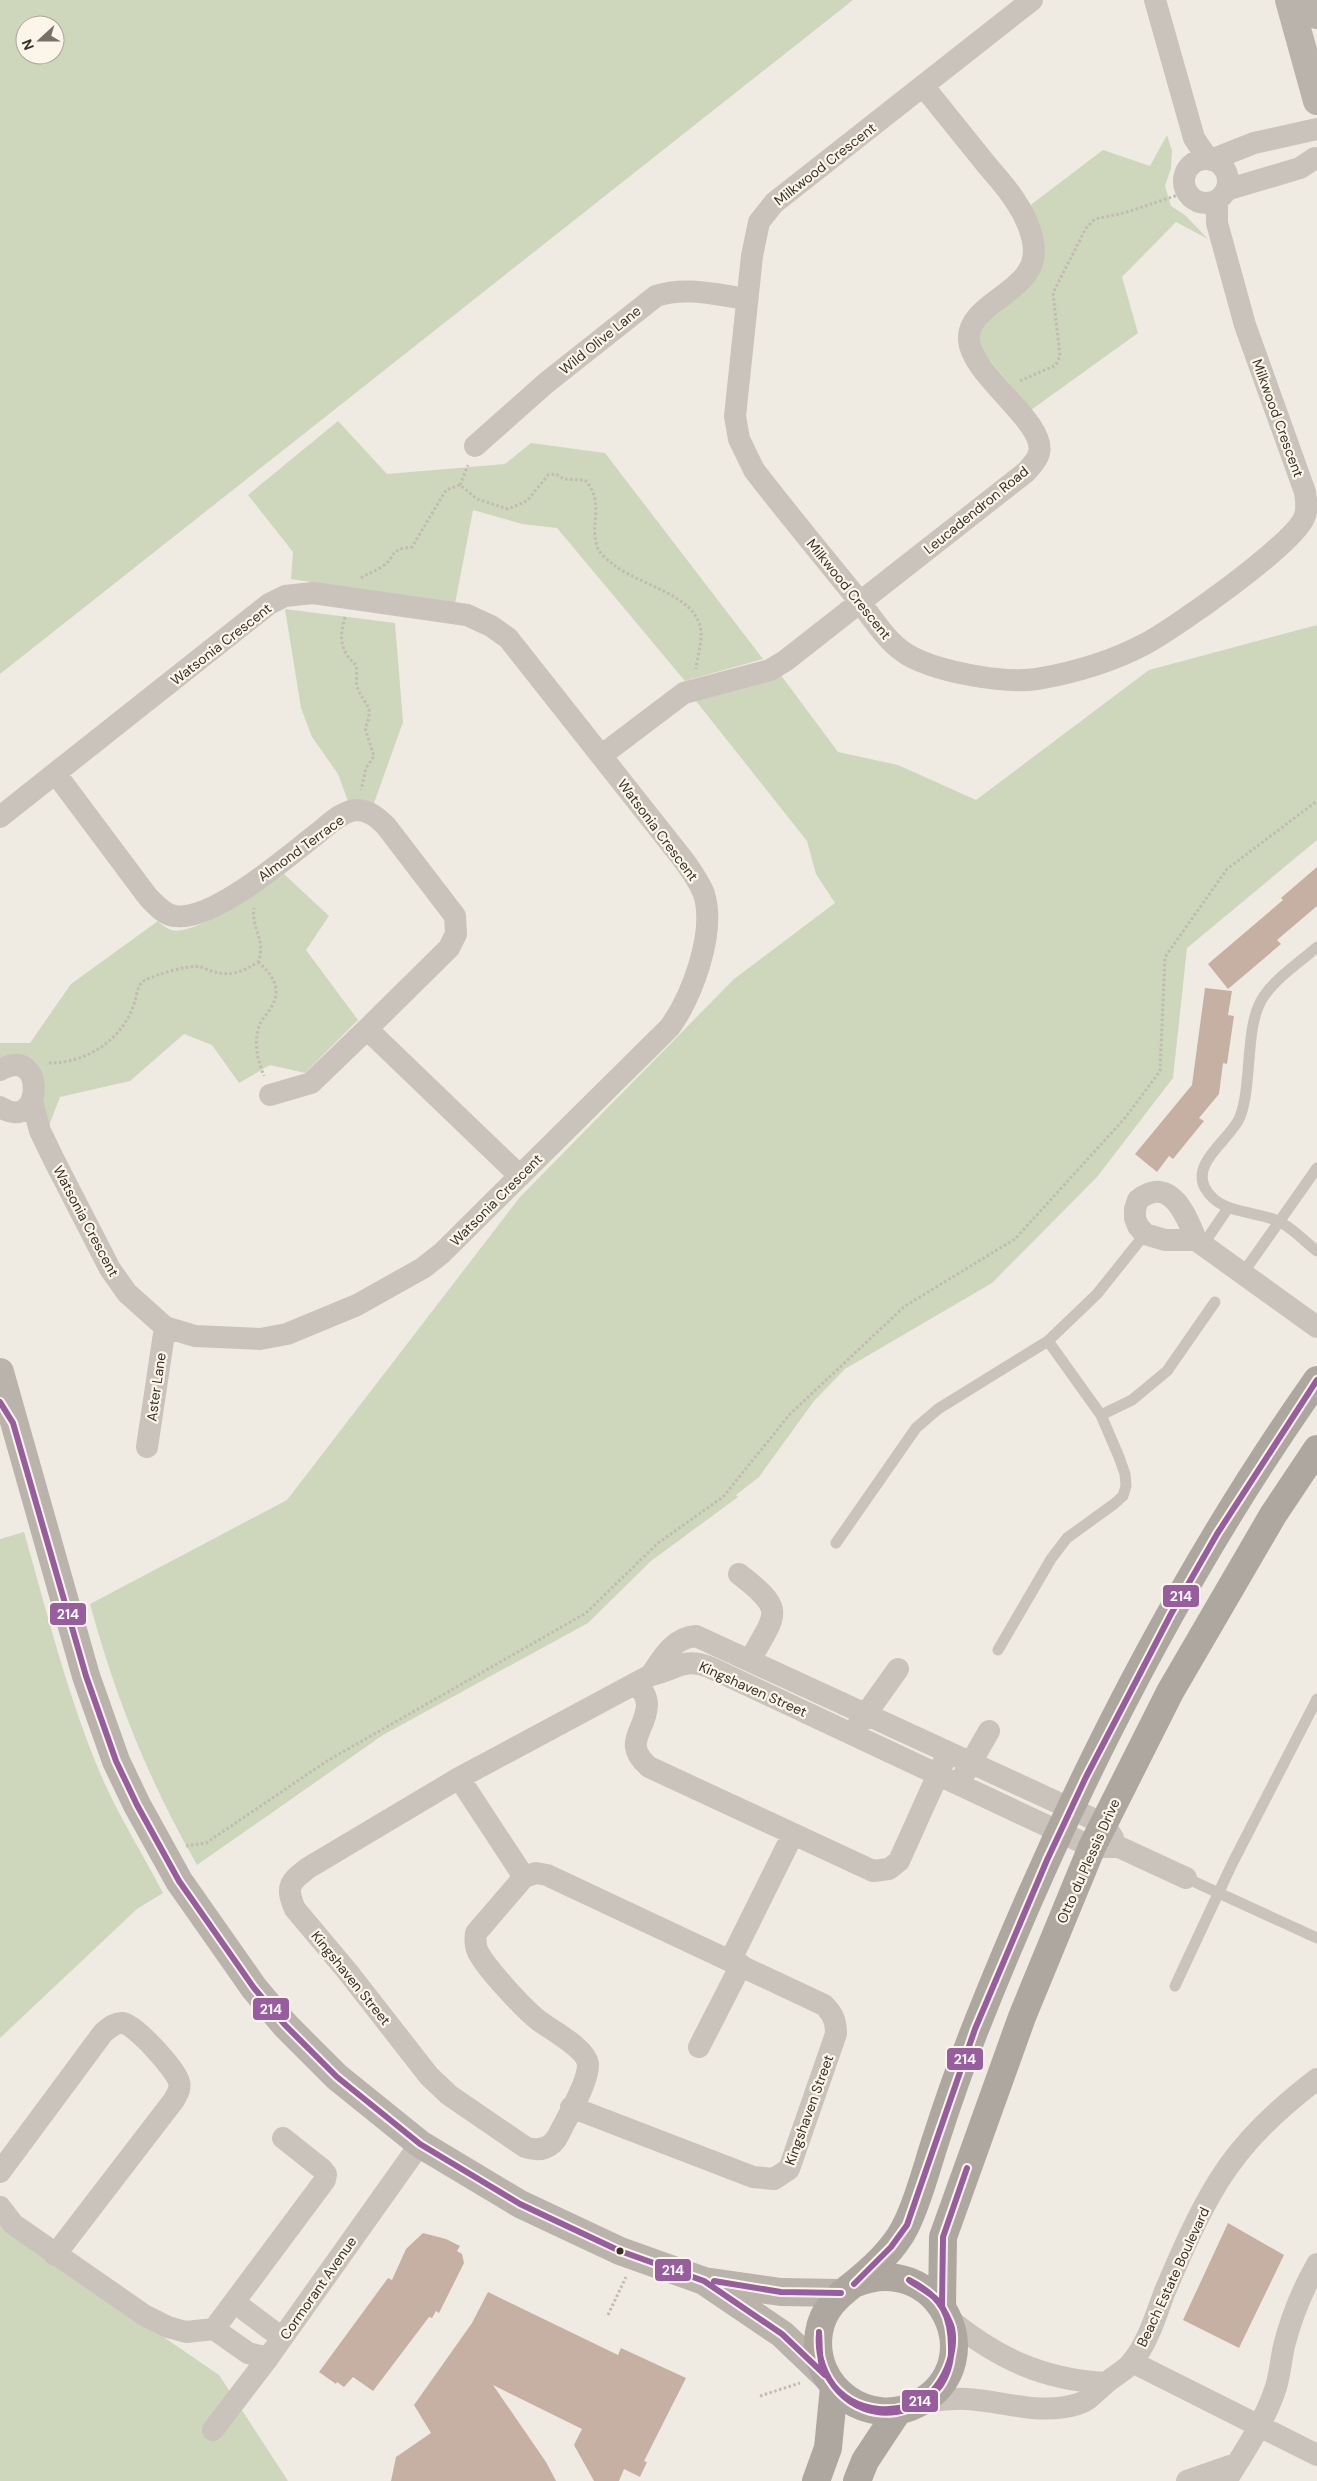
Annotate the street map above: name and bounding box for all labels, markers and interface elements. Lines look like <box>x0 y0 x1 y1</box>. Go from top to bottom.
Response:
north arrow <box>15 15 65 65</box>
text: N <box>18 37 38 53</box>
street label: Milkwood Crescent <box>771 119 879 209</box>
street label: Wild Olive Lane <box>556 302 644 378</box>
street label: Milkwood Crescent <box>1248 357 1308 479</box>
street label: Leucadendron Road <box>920 462 1032 558</box>
street label: Milkwood Crescent <box>803 535 895 643</box>
street label: Watsonia Crescent <box>167 599 275 689</box>
street label: Watsonia Crescent <box>614 775 702 885</box>
street label: Almond Terrace <box>254 811 348 885</box>
street label: Watsonia Crescent <box>446 1150 546 1250</box>
street label: Watsonia Crescent <box>49 1162 123 1280</box>
street label: Aster Lane <box>142 1351 170 1422</box>
line badge: 214 <box>1162 1584 1200 1608</box>
text: 214 <box>1170 1587 1192 1605</box>
line badge: 214 <box>49 1602 87 1626</box>
text: 214 <box>57 1605 79 1623</box>
street label: Kingshaven Street <box>696 1657 810 1721</box>
street label: Otto du Plessis Drive <box>1052 1796 1124 1926</box>
street label: Kingshaven Street <box>307 1927 395 2029</box>
line badge: 214 <box>252 1997 290 2021</box>
text: 214 <box>260 2000 282 2018</box>
line badge: 214 <box>946 2047 984 2071</box>
text: 214 <box>954 2050 976 2068</box>
street label: Kingshaven Street <box>781 2052 837 2168</box>
street label: Beach Estate Boulevard <box>1133 2204 1213 2350</box>
street label: Cormorant Avenue <box>276 2233 360 2343</box>
unlabelled marker <box>615 2246 625 2256</box>
line badge: 214 <box>654 2258 692 2282</box>
text: 214 <box>662 2261 684 2279</box>
line badge: 214 <box>901 2389 939 2413</box>
text: 214 <box>909 2392 931 2410</box>

